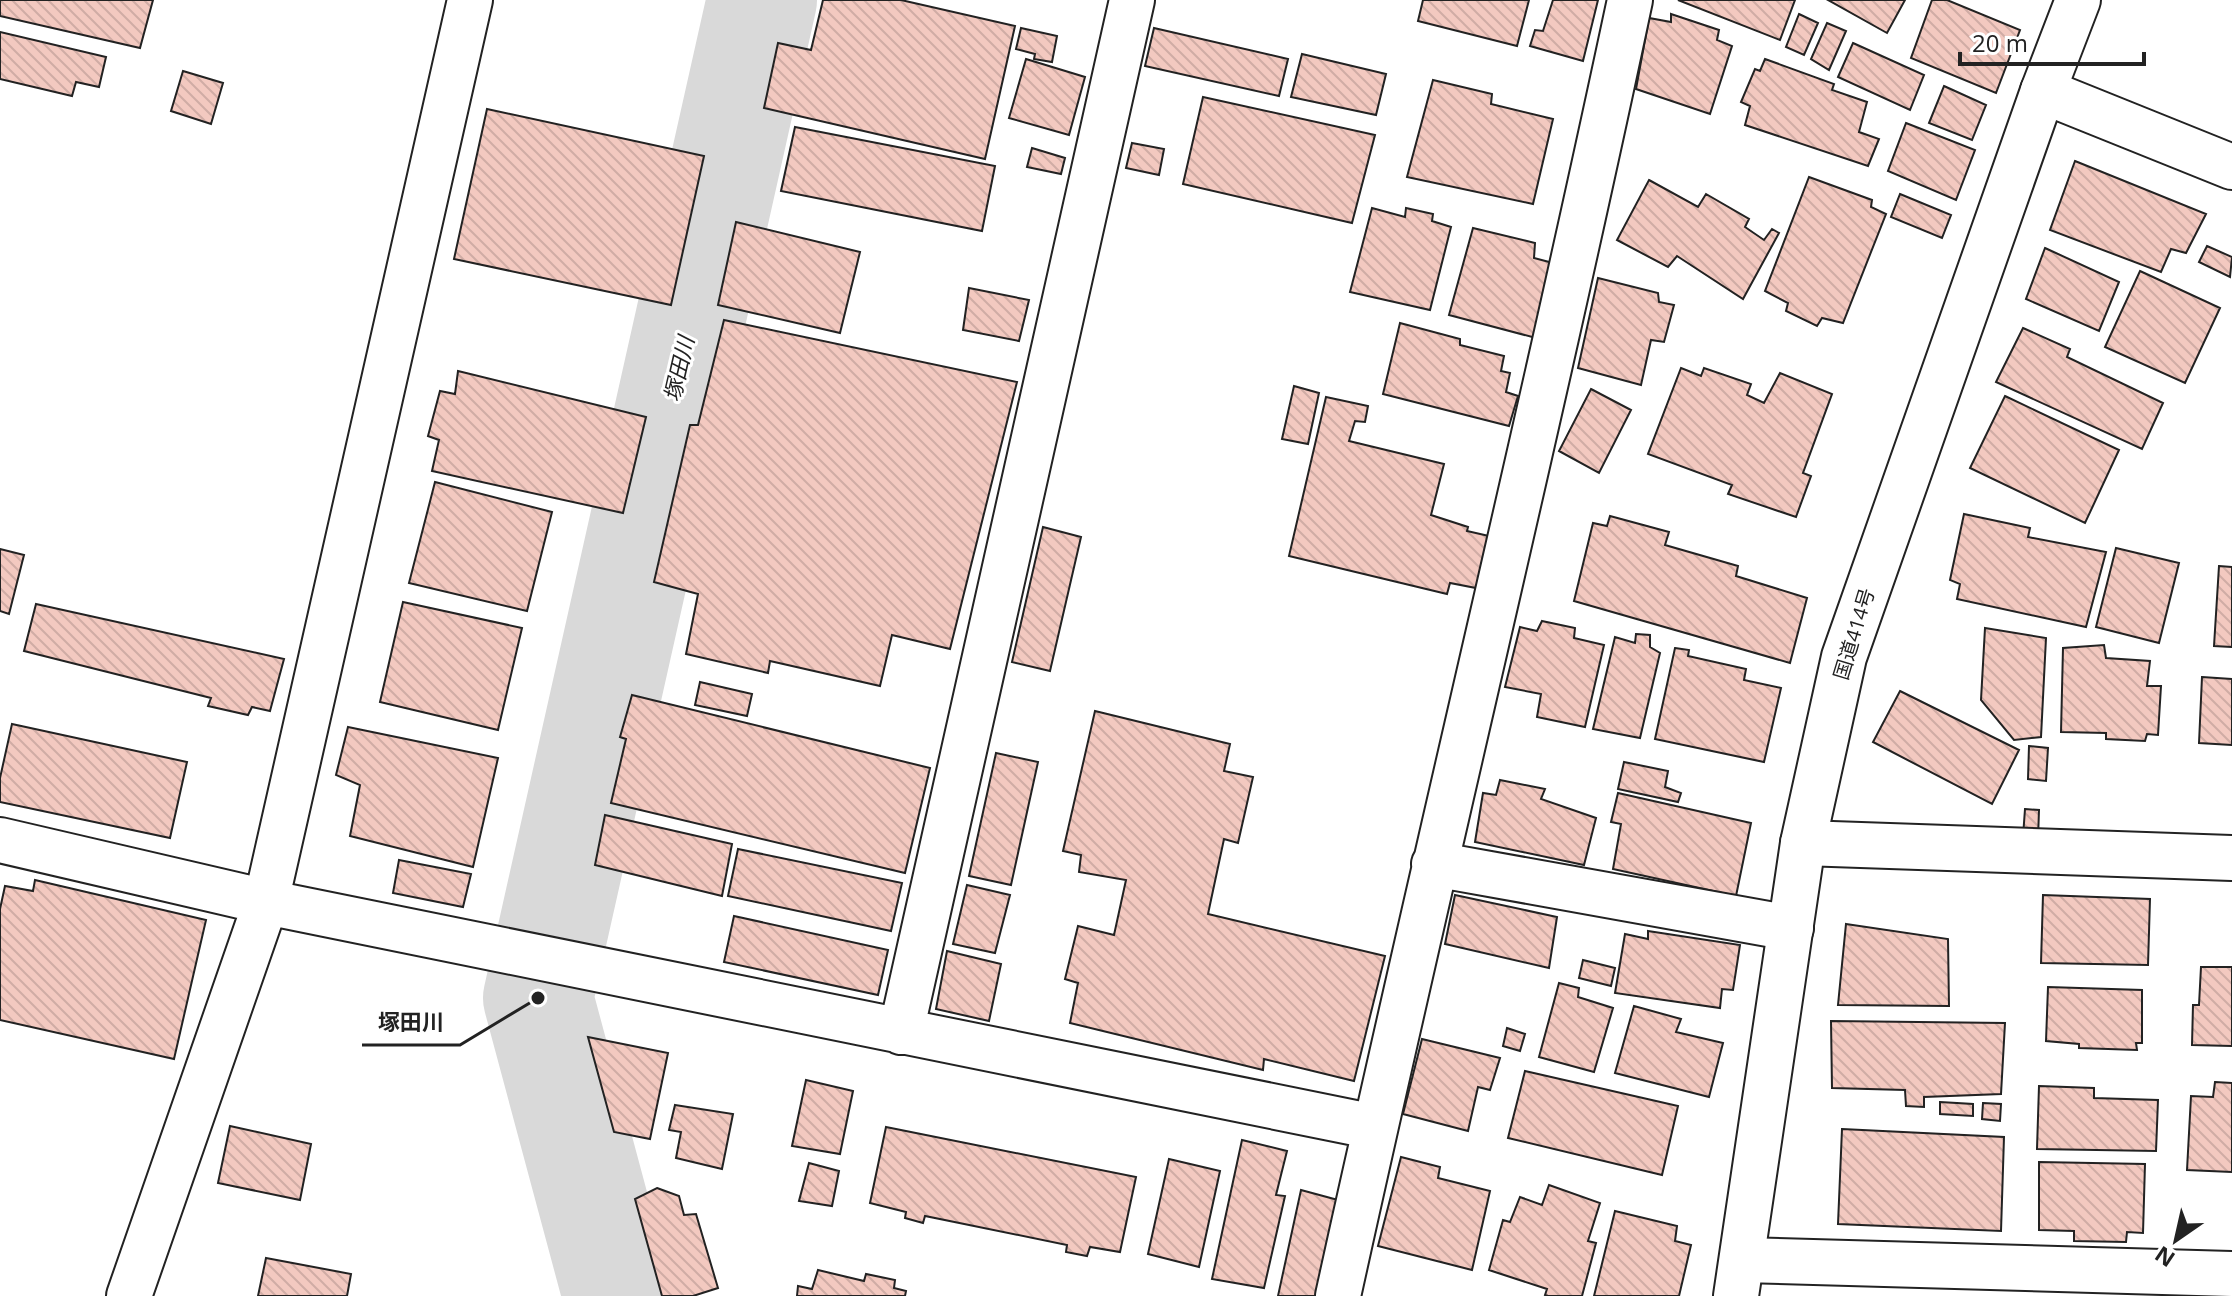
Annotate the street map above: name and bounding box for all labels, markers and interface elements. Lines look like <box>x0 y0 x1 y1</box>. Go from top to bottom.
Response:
scale bar <box>1960 16 2144 66</box>
text: 20 m <box>1972 26 2028 59</box>
water label: 塚田川 <box>656 331 701 404</box>
street label: 国道414号 <box>1827 585 1880 683</box>
callout: 塚田川 <box>362 999 460 1045</box>
text: 塚田川 <box>378 1006 444 1036</box>
north arrow <box>2136 1200 2216 1280</box>
text: N <box>2148 1240 2180 1275</box>

